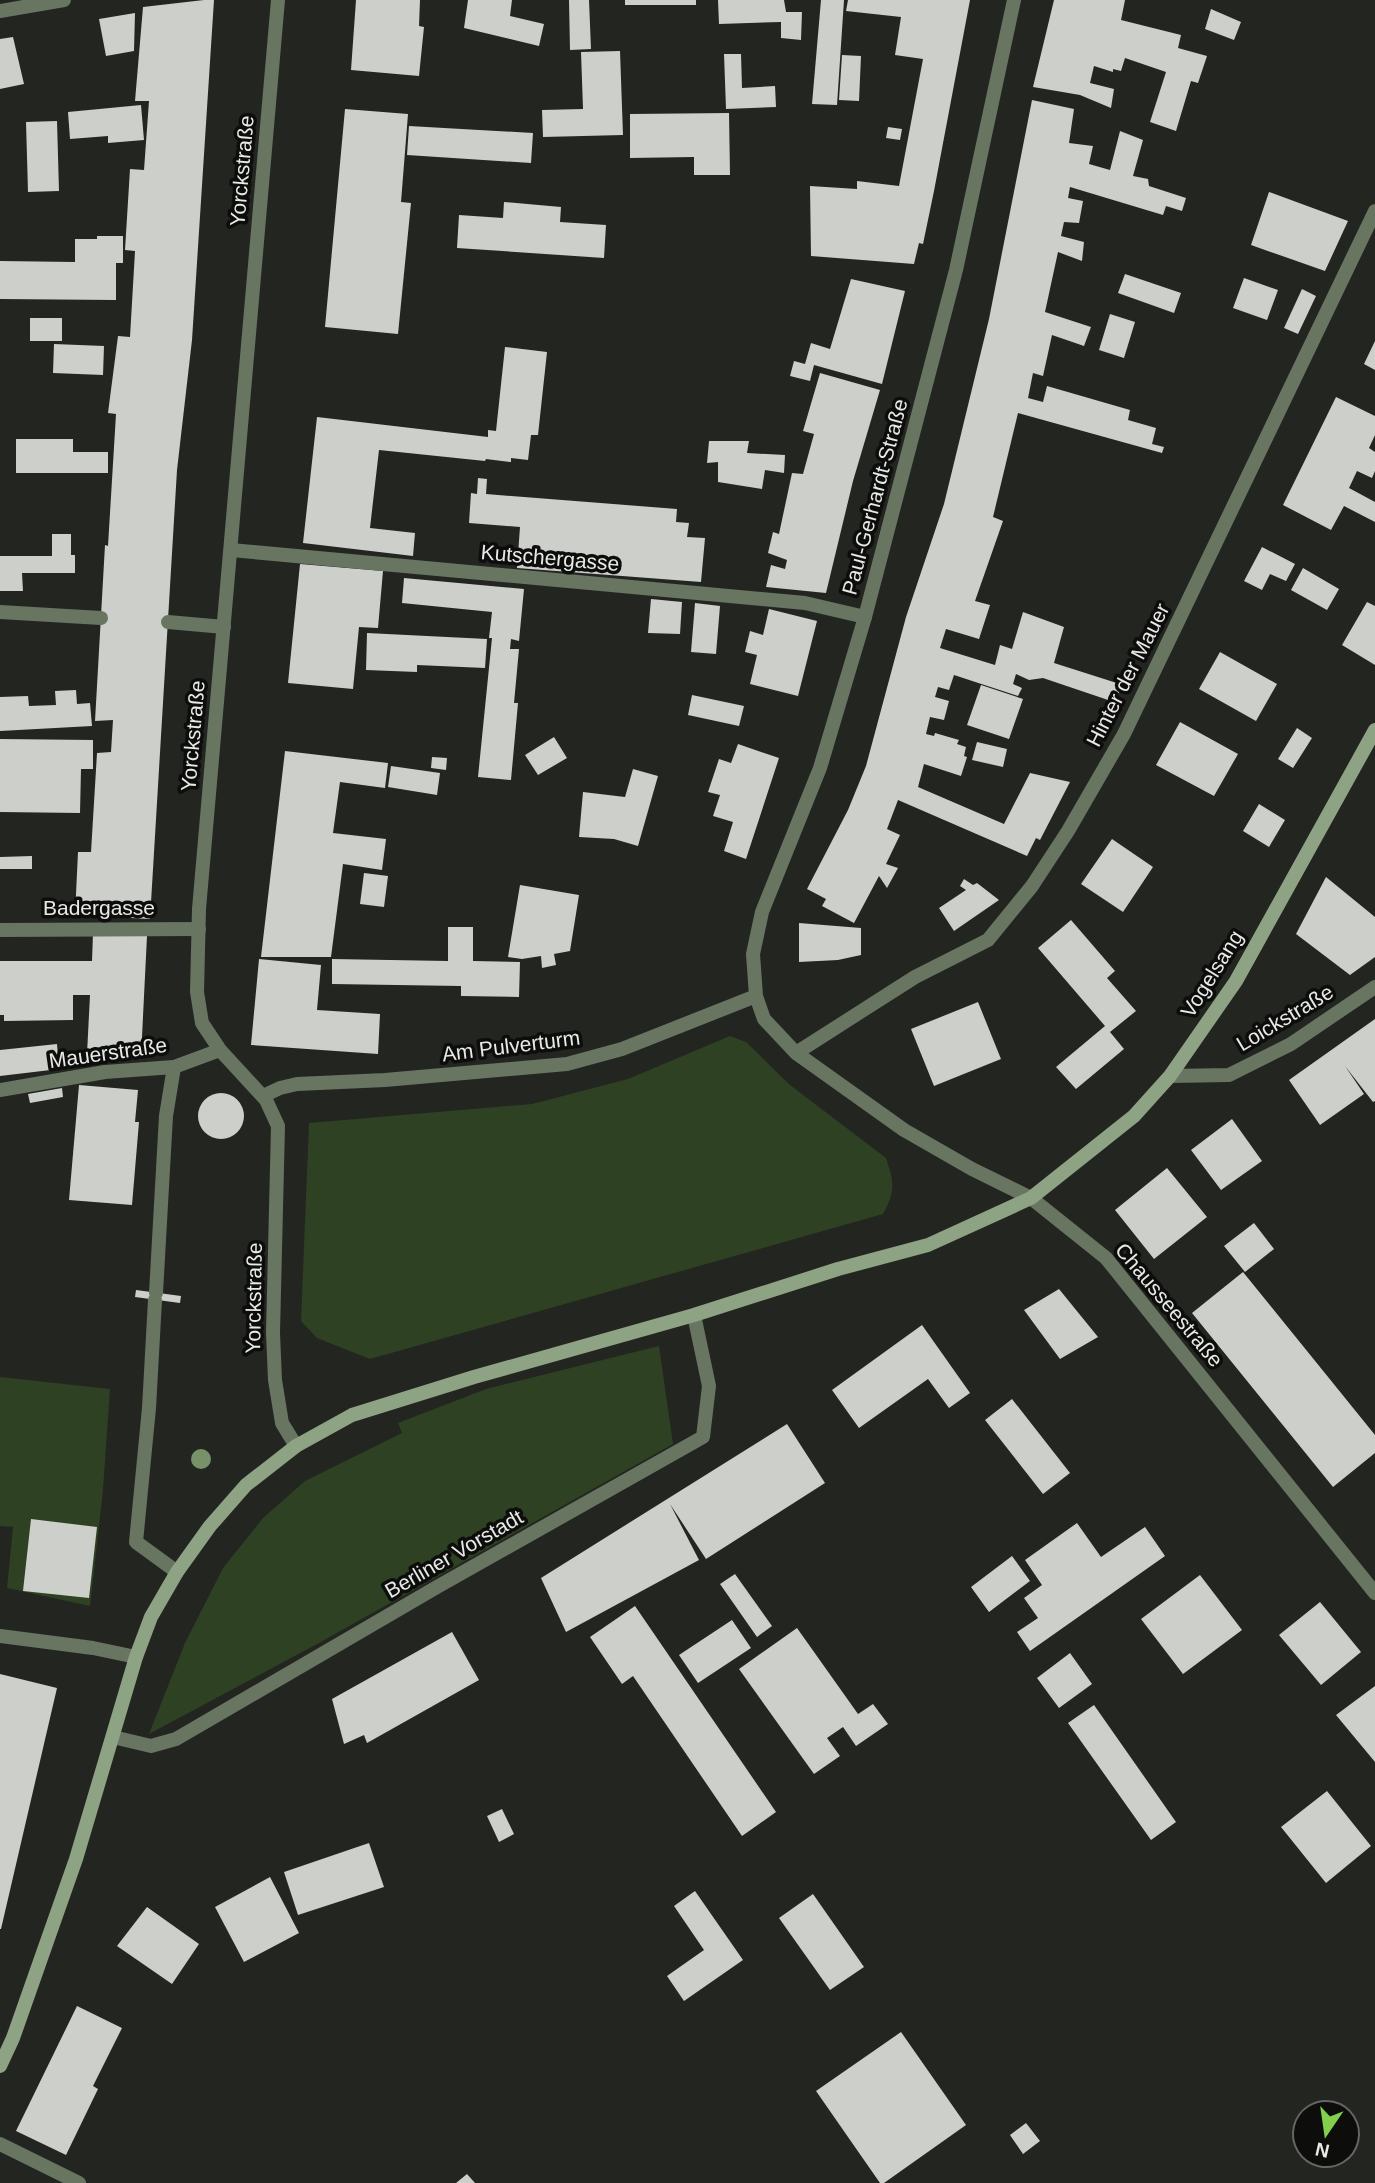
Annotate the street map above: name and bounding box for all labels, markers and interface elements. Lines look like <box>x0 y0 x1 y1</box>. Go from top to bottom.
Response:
street label: Yorckstraße <box>225 115 258 227</box>
street label: Paul-Gerhardt-Straße <box>837 396 912 597</box>
street label: Kutschergasse <box>480 540 620 575</box>
street label: Hinter der Mauer <box>1082 599 1174 750</box>
street label: Yorckstraße <box>176 680 209 792</box>
street label: Badergasse <box>43 896 155 919</box>
street label: Vogelsang <box>1176 926 1247 1021</box>
street label: Loickstraße <box>1232 980 1337 1055</box>
street label: Am Pulverturm <box>441 1026 581 1065</box>
street label: Mauerstraße <box>47 1033 168 1072</box>
street label: Chausseestraße <box>1111 1238 1228 1371</box>
street label: Yorckstraße <box>241 1242 266 1354</box>
street label: Berliner Vorstadt <box>381 1505 527 1602</box>
north arrow <box>1291 2099 1361 2169</box>
text: N <box>1313 2138 1331 2162</box>

